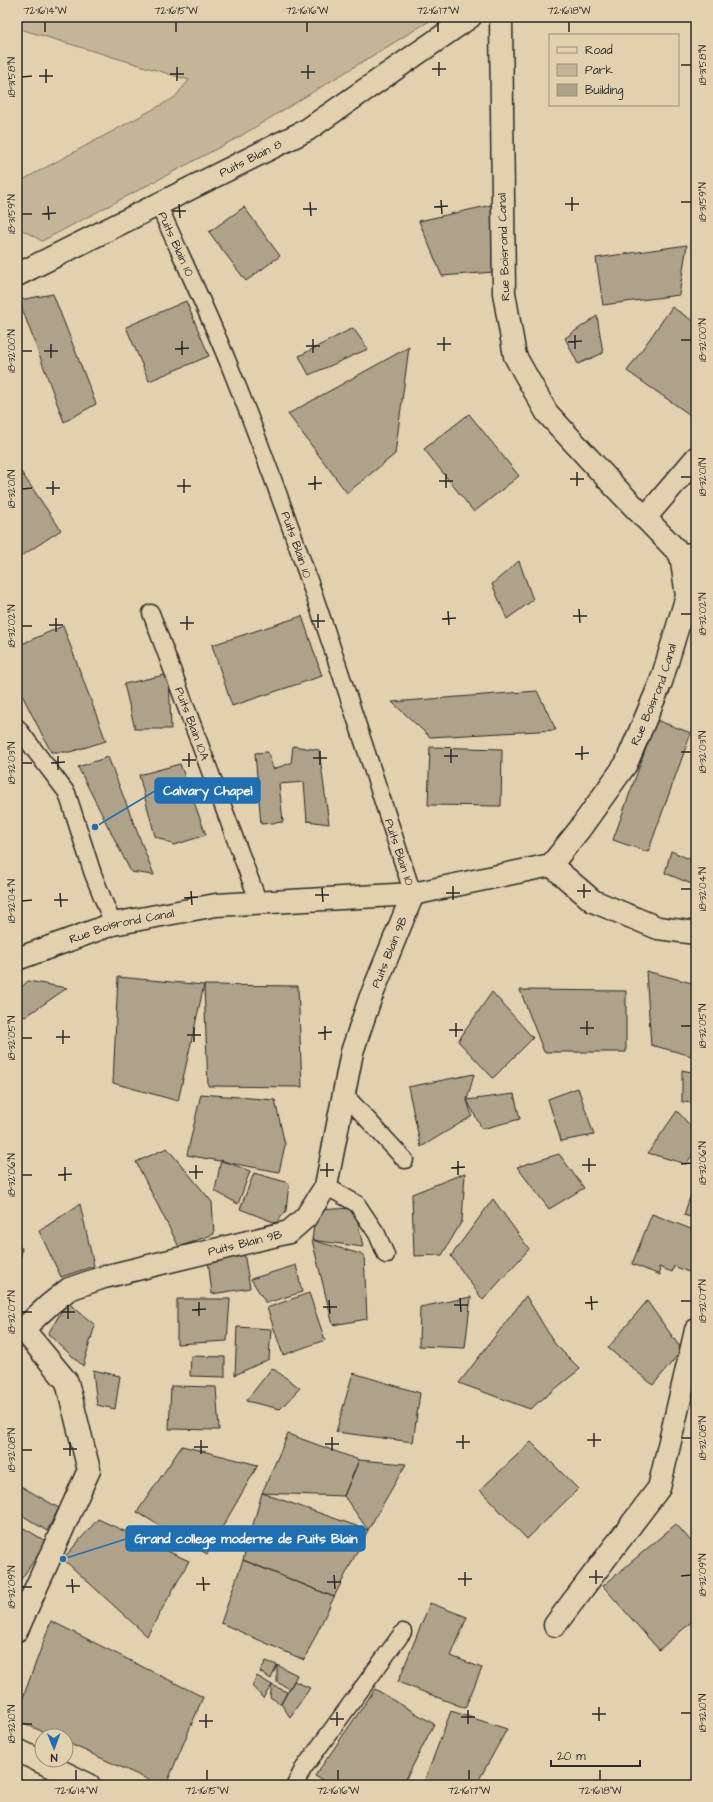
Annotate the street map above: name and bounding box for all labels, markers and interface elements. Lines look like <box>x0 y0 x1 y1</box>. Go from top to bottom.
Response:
text: 72°16'14"W <box>23 4 67 18</box>
text: 72°16'15"W <box>154 4 198 18</box>
text: 72°16'16"W <box>286 4 329 18</box>
text: 72°16'17"W <box>417 4 460 18</box>
text: 72°16'18"W <box>548 4 591 18</box>
legend <box>549 34 679 106</box>
text: Road <box>585 42 613 59</box>
text: 18°31'58"N <box>696 45 710 85</box>
text: 18°31'58"N <box>5 57 19 97</box>
text: Park <box>585 62 613 79</box>
text: Building <box>585 82 623 100</box>
street label: Puits Blain 8 <box>216 135 285 181</box>
text: 18°31'59"N <box>696 182 710 222</box>
street label: Rue Boisrond Canal <box>494 193 514 301</box>
text: 18°31'59"N <box>5 194 19 234</box>
street label: Puits Blain 10 <box>154 209 198 280</box>
text: 18°32'00"N <box>696 318 710 362</box>
text: 18°32'00"N <box>5 329 19 373</box>
text: 18°32'01"N <box>696 458 710 496</box>
text: 18°32'01"N <box>5 470 19 508</box>
street label: Puits Blain 10 <box>277 509 316 581</box>
text: 18°32'02"N <box>696 592 710 636</box>
text: 18°32'02"N <box>5 604 19 648</box>
street label: Rue Boisrond Canal <box>626 641 681 748</box>
street label: Puits Blain 10A <box>171 684 214 763</box>
text: 18°32'03"N <box>696 731 710 773</box>
text: 18°32'03"N <box>5 742 19 784</box>
callout: Calvary Chapel <box>155 778 260 803</box>
text: Calvary Chapel <box>163 782 253 801</box>
street label: Puits Blain 10 <box>380 816 418 888</box>
text: 18°32'04"N <box>696 867 710 911</box>
text: 18°32'04"N <box>5 879 19 923</box>
street label: Rue Boisrond Canal <box>67 904 175 948</box>
street label: Puits Blain 9B <box>367 913 412 991</box>
text: 18°32'05"N <box>696 1004 710 1048</box>
text: 18°32'05"N <box>5 1016 19 1060</box>
text: 18°32'06"N <box>696 1141 710 1185</box>
text: 18°32'06"N <box>5 1153 19 1197</box>
street label: Puits Blain 9B <box>206 1225 284 1260</box>
text: 18°32'07"N <box>696 1279 710 1323</box>
text: 18°32'07"N <box>5 1290 19 1334</box>
text: 18°32'08"N <box>696 1416 710 1460</box>
text: 18°32'08"N <box>5 1428 19 1472</box>
callout: Grand college moderne de Puits Blain <box>126 1526 365 1551</box>
text: Grand college moderne de Puits Blain <box>135 1530 358 1550</box>
text: 18°32'09"N <box>696 1553 710 1597</box>
text: 18°32'09"N <box>5 1565 19 1609</box>
text: 18°32'10"N <box>696 1694 710 1732</box>
text: 18°32'10"N <box>5 1705 19 1743</box>
north arrow <box>34 1728 74 1768</box>
scale bar <box>551 1742 640 1768</box>
text: 20 m <box>557 1748 586 1765</box>
text: N <box>50 1750 58 1765</box>
text: 72°16'14"W <box>54 1784 98 1798</box>
text: 72°16'15"W <box>185 1784 229 1798</box>
text: 72°16'16"W <box>317 1784 360 1798</box>
text: 72°16'17"W <box>448 1784 491 1798</box>
text: 72°16'18"W <box>579 1784 622 1798</box>

